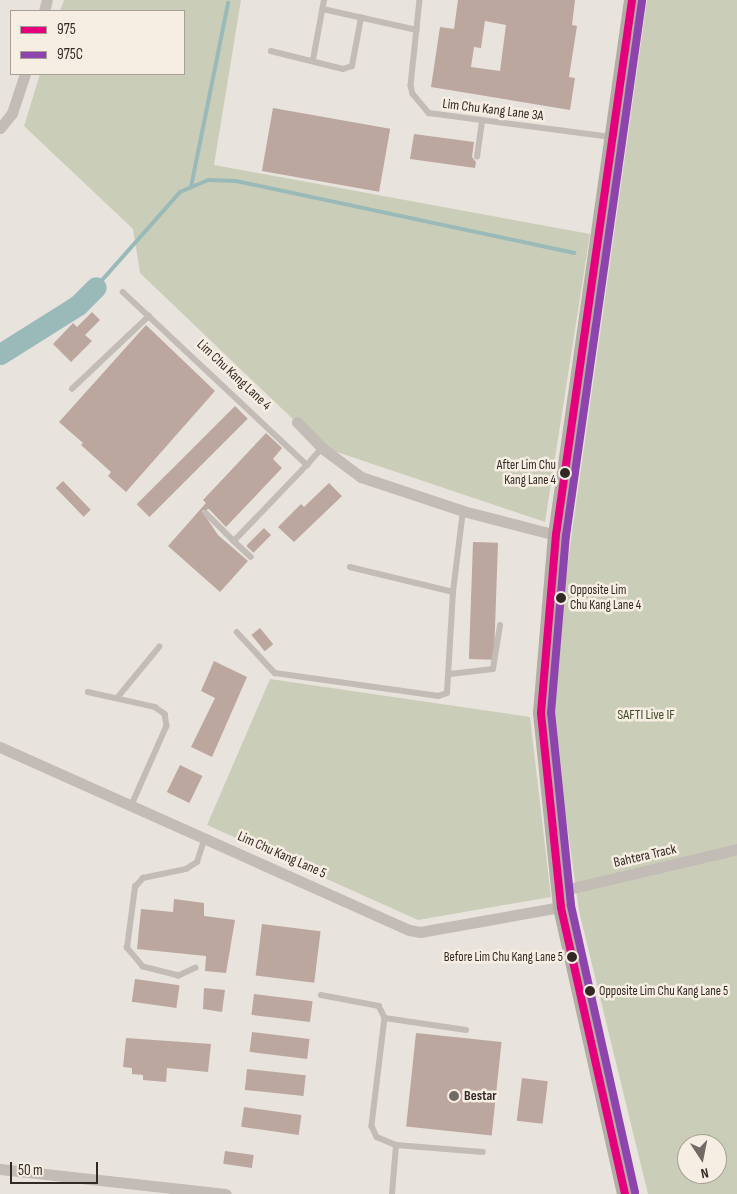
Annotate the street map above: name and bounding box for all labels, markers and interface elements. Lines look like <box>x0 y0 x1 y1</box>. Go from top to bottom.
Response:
legend <box>10 10 185 75</box>
text: 975 <box>57 20 76 39</box>
text: 975C <box>57 45 83 64</box>
street label: Lim Chu Kang Lane 3A <box>442 95 544 125</box>
street label: Lim Chu Kang Lane 4 <box>193 336 275 414</box>
place label: After Lim Chu Kang Lane 4 <box>497 458 556 489</box>
marker: After Lim Chu Kang Lane 4 <box>560 468 570 478</box>
place label: Opposite Lim Chu Kang Lane 4 <box>570 583 641 614</box>
marker: Opposite Lim Chu Kang Lane 4 <box>556 593 566 603</box>
park label: SAFTI Live IF <box>617 707 675 723</box>
street label: Lim Chu Kang Lane 5 <box>235 828 329 882</box>
street label: Bahtera Track <box>612 841 678 871</box>
place label: Before Lim Chu Kang Lane 5 <box>444 949 563 965</box>
marker: Before Lim Chu Kang Lane 5 <box>567 952 577 962</box>
place label: Opposite Lim Chu Kang Lane 5 <box>599 983 728 999</box>
marker: Opposite Lim Chu Kang Lane 5 <box>585 986 595 996</box>
place label: Bestar <box>464 1088 497 1104</box>
marker: Bestar <box>448 1090 460 1102</box>
north arrow <box>677 1134 727 1184</box>
scale bar <box>12 1152 100 1184</box>
text: 50 m <box>18 1161 43 1180</box>
text: N <box>699 1164 710 1182</box>

